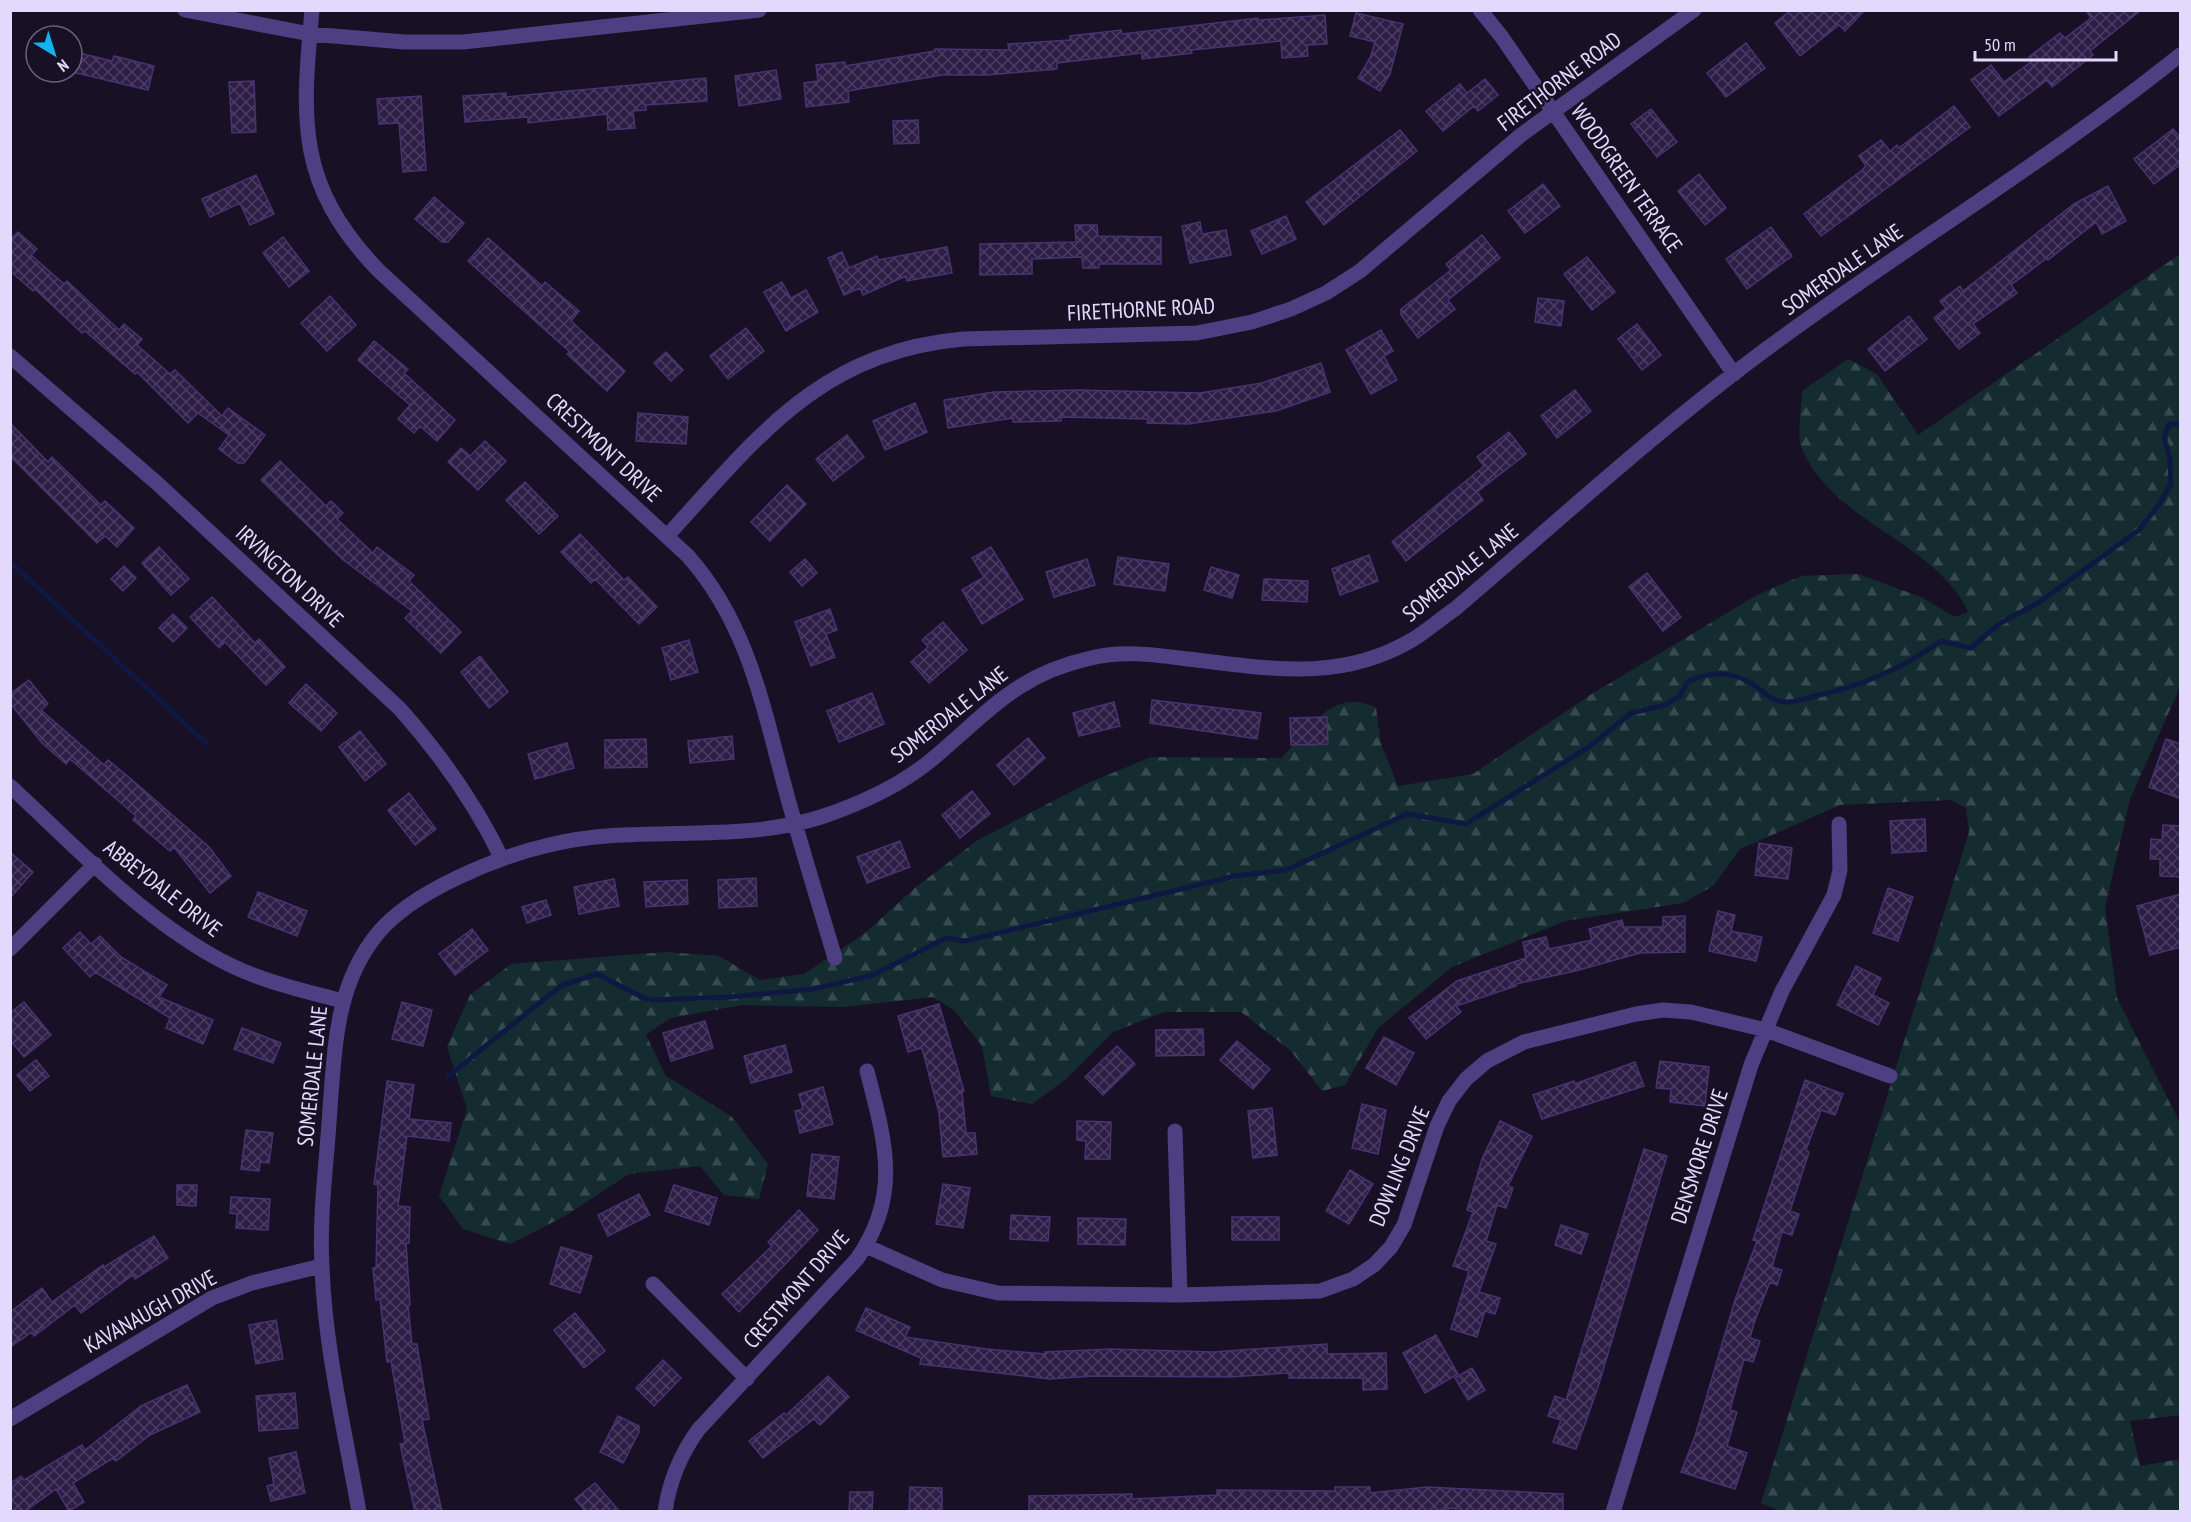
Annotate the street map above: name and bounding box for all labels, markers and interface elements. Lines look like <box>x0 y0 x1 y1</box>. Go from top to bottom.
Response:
north arrow <box>24 24 84 84</box>
scale bar <box>1975 24 2116 62</box>
street label: FIRETHORNE ROAD <box>1492 25 1626 137</box>
text: 50 m <box>1984 33 2016 56</box>
text: N <box>54 55 73 76</box>
street label: WOODGREEN TERRACE <box>1565 98 1689 258</box>
street label: SOMERDALE LANE <box>1776 217 1908 321</box>
street label: FIRETHORNE ROAD <box>1066 291 1216 327</box>
street label: CRESTMONT DRIVE <box>540 386 668 508</box>
street label: SOMERDALE LANE <box>1396 517 1524 627</box>
street label: IRVINGTON DRIVE <box>230 519 350 633</box>
street label: SOMERDALE LANE <box>885 660 1013 768</box>
street label: ABBEYDALE DRIVE <box>98 833 228 943</box>
street label: SOMERDALE LANE <box>291 1004 333 1148</box>
street label: DENSMORE DRIVE <box>1664 1085 1734 1227</box>
street label: DOWLING DRIVE <box>1362 1102 1436 1230</box>
street label: CRESTMONT DRIVE <box>737 1224 855 1354</box>
street label: KAVANAUGH DRIVE <box>79 1263 221 1359</box>

